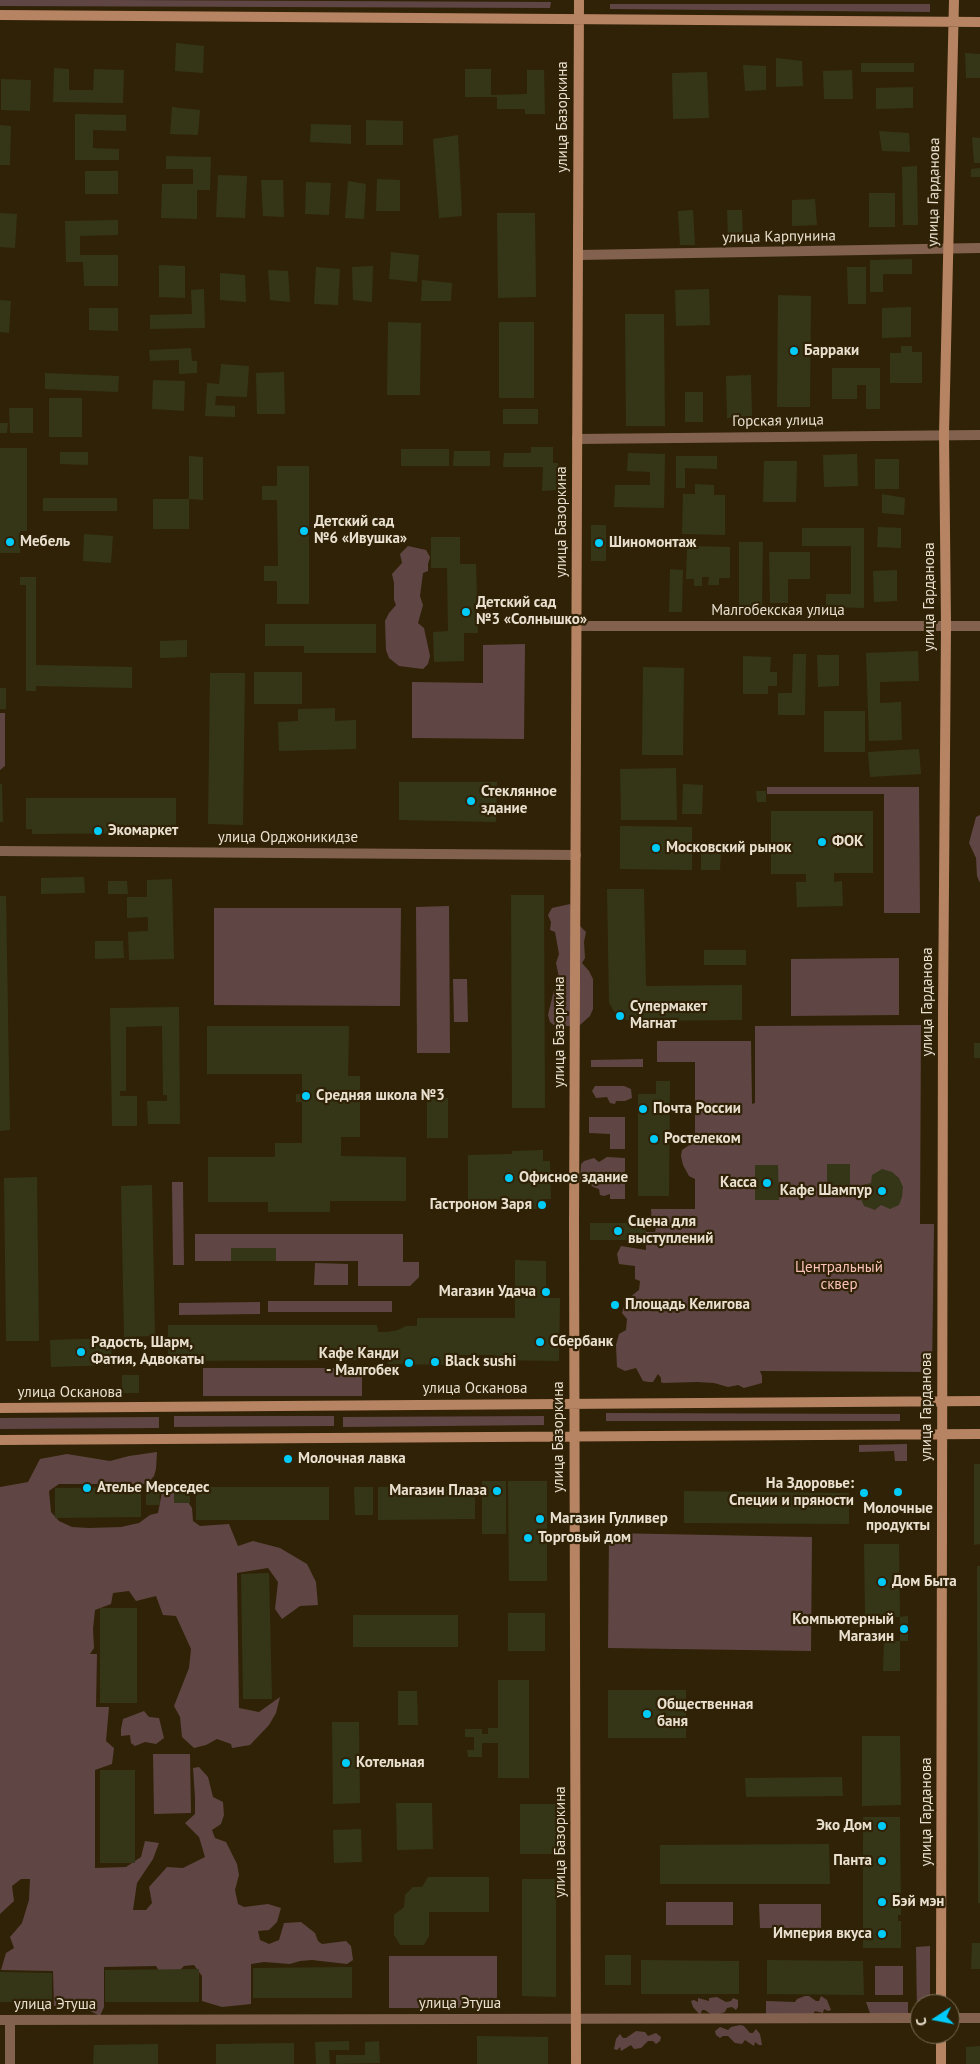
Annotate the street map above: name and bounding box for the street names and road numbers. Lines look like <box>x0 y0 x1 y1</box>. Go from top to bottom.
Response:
street label: улица Базоркина <box>554 61 572 173</box>
street label: улица Гарданова <box>924 137 944 247</box>
street label: улица Карпунина <box>722 227 836 247</box>
street label: Горская улица <box>732 411 824 431</box>
street label: улица Базоркина <box>553 466 571 578</box>
street label: улица Гарданова <box>921 542 939 652</box>
street label: Малгобекская улица <box>711 602 845 620</box>
street label: улица Орджоникидзе <box>218 829 358 847</box>
street label: улица Гарданова <box>919 947 937 1057</box>
street label: улица Базоркина <box>551 976 569 1088</box>
street label: улица Гарданова <box>918 1352 936 1462</box>
street label: улица Осканова <box>423 1380 527 1398</box>
street label: улица Базоркина <box>550 1381 568 1493</box>
street label: улица Осканова <box>18 1384 122 1402</box>
street label: улица Гарданова <box>918 1757 936 1867</box>
street label: улица Базоркина <box>552 1786 570 1898</box>
street label: улица Этуша <box>419 1995 501 2013</box>
street label: улица Этуша <box>14 1996 96 2014</box>

